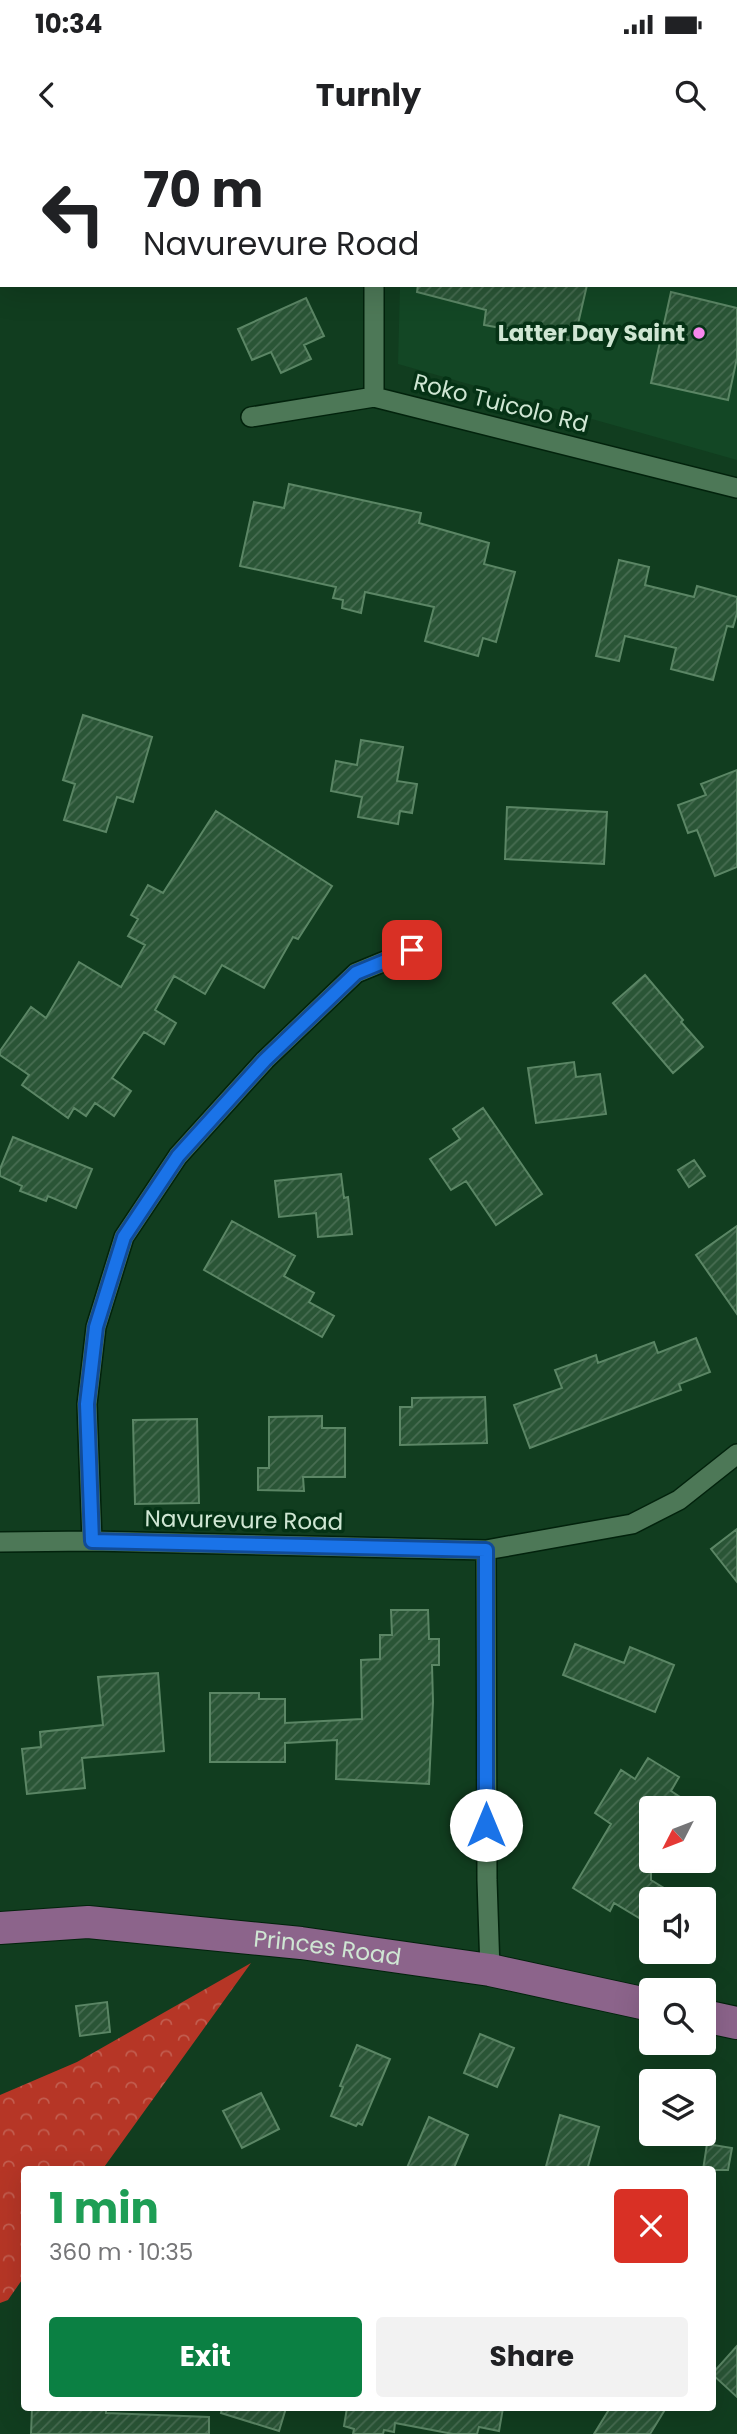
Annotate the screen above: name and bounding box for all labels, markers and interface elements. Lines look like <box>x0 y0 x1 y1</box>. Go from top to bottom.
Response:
text: 10:34 <box>35 6 102 42</box>
text: Turnly <box>316 72 421 117</box>
icon: back <box>28 76 66 114</box>
icon: search <box>671 76 709 114</box>
text: 70 m <box>143 156 263 224</box>
icon: left <box>28 168 119 259</box>
text: Navurevure Road <box>143 221 419 266</box>
place label: Latter Day Saint <box>498 317 685 349</box>
marker: Latter Day Saint <box>691 325 707 341</box>
street label: Roko Tuicolo Rd <box>410 366 592 440</box>
pin <box>382 920 442 980</box>
icon: arrive <box>393 931 431 969</box>
street label: Navurevure Road <box>144 1502 344 1538</box>
position arrow <box>449 1788 523 1862</box>
north arrow <box>639 1796 716 1872</box>
map controls <box>639 1796 716 2146</box>
button: sound <box>639 1887 716 1964</box>
street label: Princes Road <box>252 1922 403 1973</box>
button: search <box>639 1978 716 2055</box>
button: layers <box>639 2069 716 2146</box>
text: 1 min <box>49 2179 159 2238</box>
button: close <box>614 2189 688 2263</box>
text: 360 m · 10:35 <box>49 2236 193 2268</box>
button: Exit <box>49 2317 362 2397</box>
button: Share <box>376 2317 688 2397</box>

